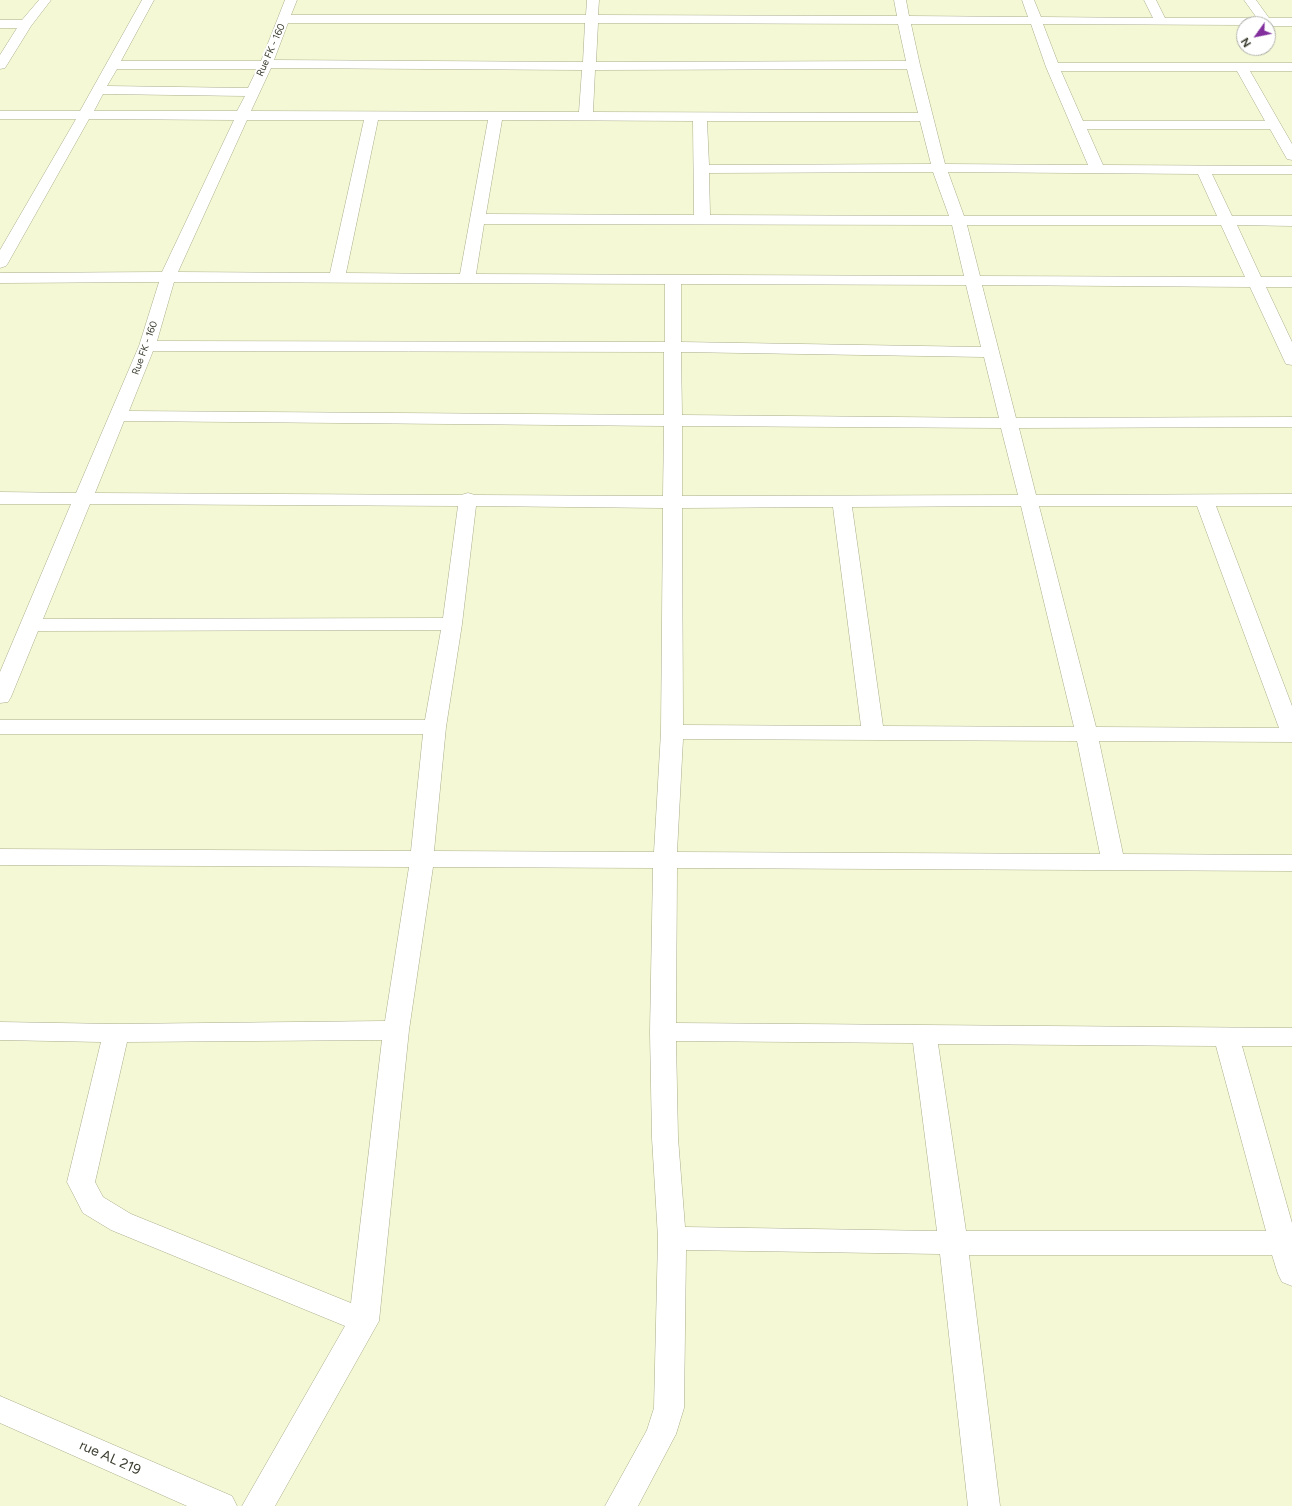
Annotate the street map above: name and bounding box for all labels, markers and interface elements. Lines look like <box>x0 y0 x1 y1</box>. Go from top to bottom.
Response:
north arrow <box>1236 16 1276 56</box>
street label: Rue FK - 160 <box>254 22 288 78</box>
text: N <box>1239 35 1254 49</box>
street label: Rue FK - 160 <box>130 319 160 377</box>
street label: rue AL 219 <box>77 1437 143 1479</box>

